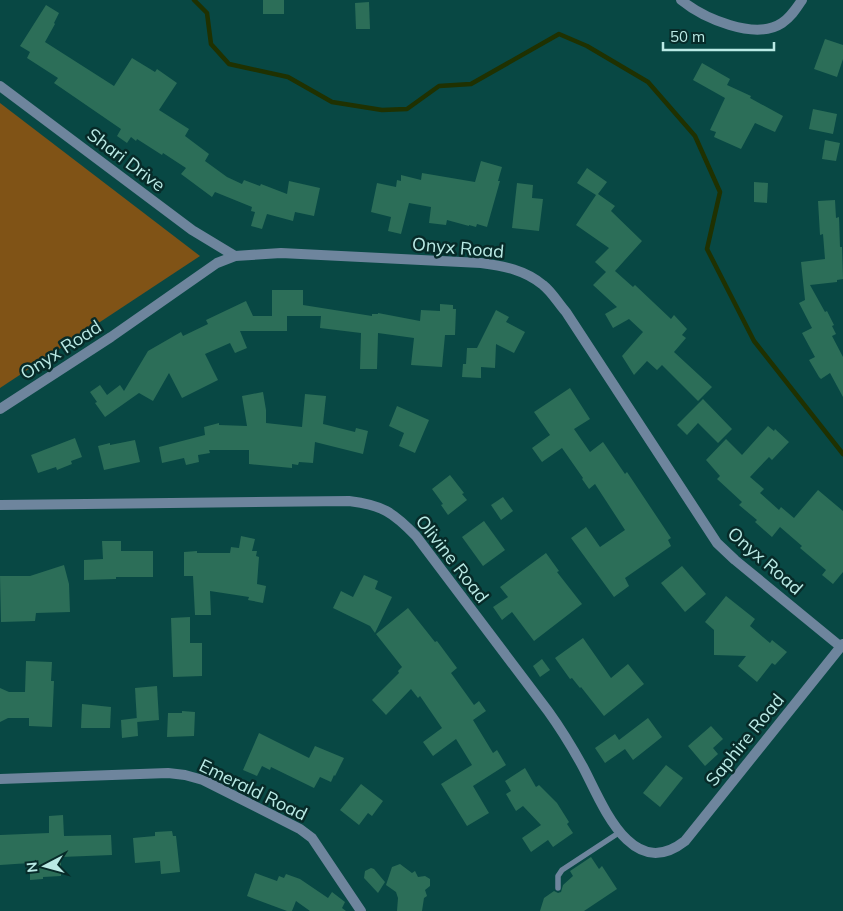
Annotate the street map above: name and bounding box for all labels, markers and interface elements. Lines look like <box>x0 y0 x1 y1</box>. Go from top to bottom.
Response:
scale bar <box>663 20 774 52</box>
text: 50 m <box>670 27 705 46</box>
street label: Shari Drive <box>83 123 170 196</box>
street label: Onyx Road <box>411 232 505 263</box>
street label: Onyx Road <box>16 315 106 384</box>
street label: Olivine Road <box>411 510 494 607</box>
street label: Onyx Road <box>723 522 808 600</box>
street label: Saphire Road <box>700 689 789 791</box>
street label: Emerald Road <box>195 753 311 826</box>
north arrow <box>20 841 70 891</box>
text: N <box>23 861 42 874</box>

